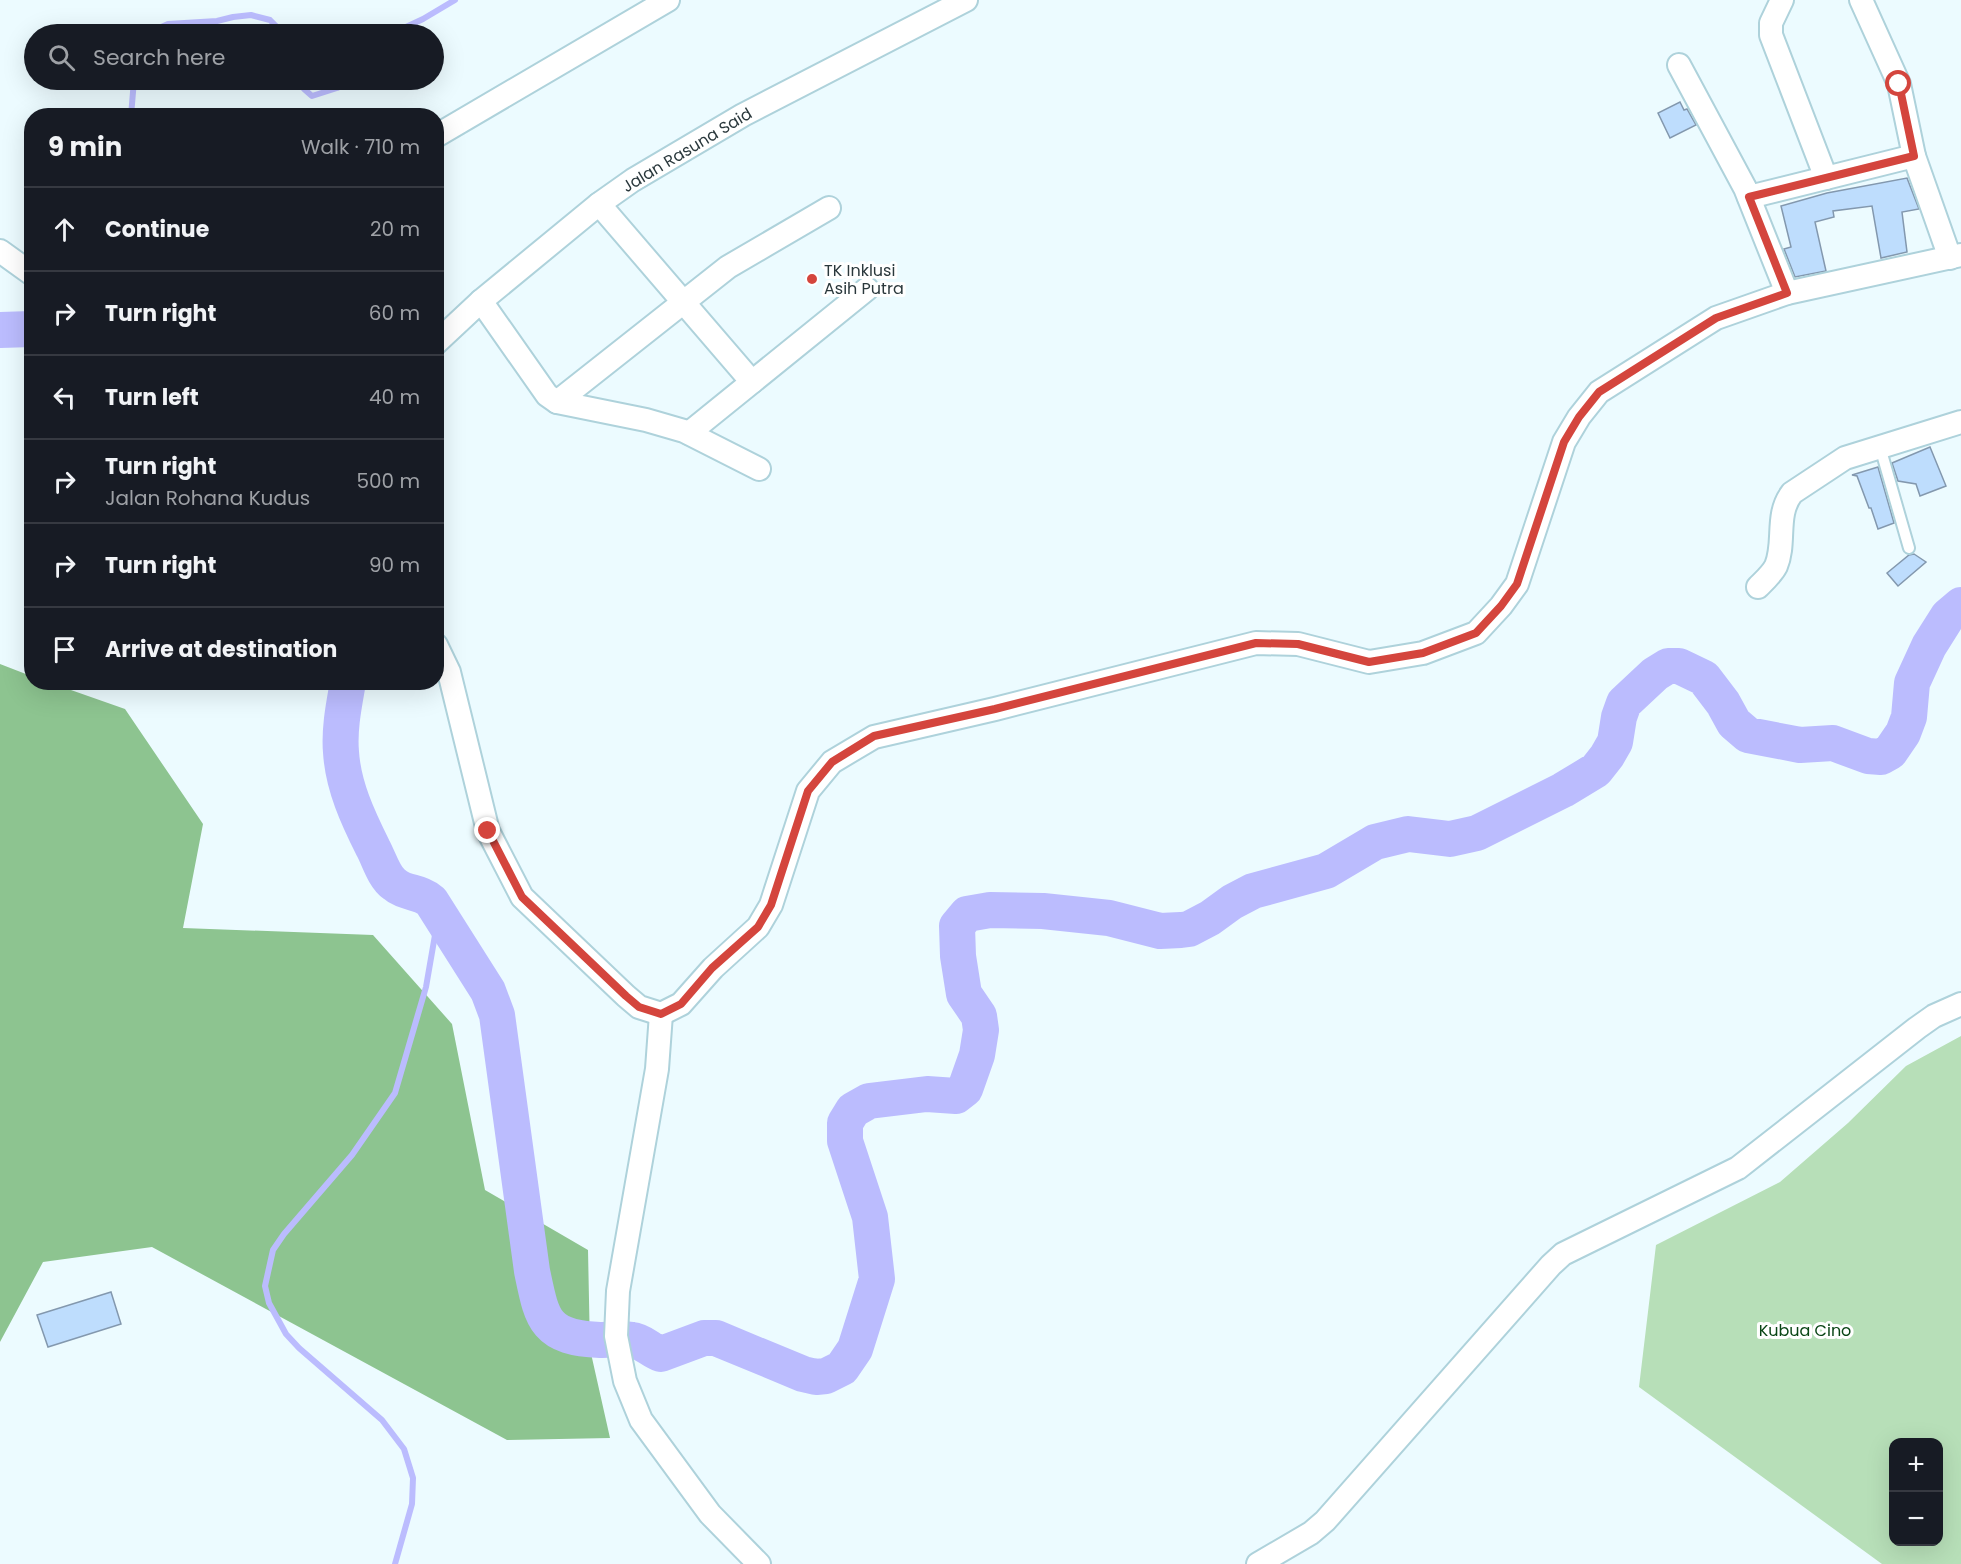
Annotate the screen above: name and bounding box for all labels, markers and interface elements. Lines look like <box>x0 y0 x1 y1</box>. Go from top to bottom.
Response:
search box <box>24 24 444 90</box>
icon: search <box>45 41 78 74</box>
text: Search here <box>93 42 226 73</box>
route start <box>1885 70 1911 96</box>
street label: Jalan Rasuna Said <box>618 102 756 198</box>
text: 9 min <box>48 129 122 165</box>
text: Walk · 710 m <box>301 133 420 161</box>
icon: ahead <box>48 213 81 246</box>
text: Continue <box>105 214 209 245</box>
text: 20 m <box>370 215 420 243</box>
place label: TK Inklusi Asih Putra <box>824 259 904 300</box>
marker: TK Inklusi Asih Putra <box>805 272 819 286</box>
icon: right <box>48 297 81 330</box>
text: Turn right <box>105 298 216 329</box>
text: 60 m <box>369 299 420 327</box>
icon: left <box>48 381 81 414</box>
text: Turn left <box>105 382 199 413</box>
text: 40 m <box>369 383 420 411</box>
text: Turn right <box>105 451 216 482</box>
icon: right <box>48 465 81 498</box>
text: 500 m <box>356 467 420 495</box>
text: Jalan Rohana Kudus <box>105 484 310 512</box>
icon: right <box>48 549 81 582</box>
text: Turn right <box>105 550 216 581</box>
text: 90 m <box>369 551 420 579</box>
icon: arrive <box>48 633 81 666</box>
text: Arrive at destination <box>105 634 337 665</box>
route end <box>474 817 500 843</box>
park label: Kubua Cino <box>1759 1319 1851 1342</box>
map controls <box>1889 1438 1943 1546</box>
button: + <box>1889 1438 1943 1492</box>
button: − <box>1889 1492 1943 1546</box>

